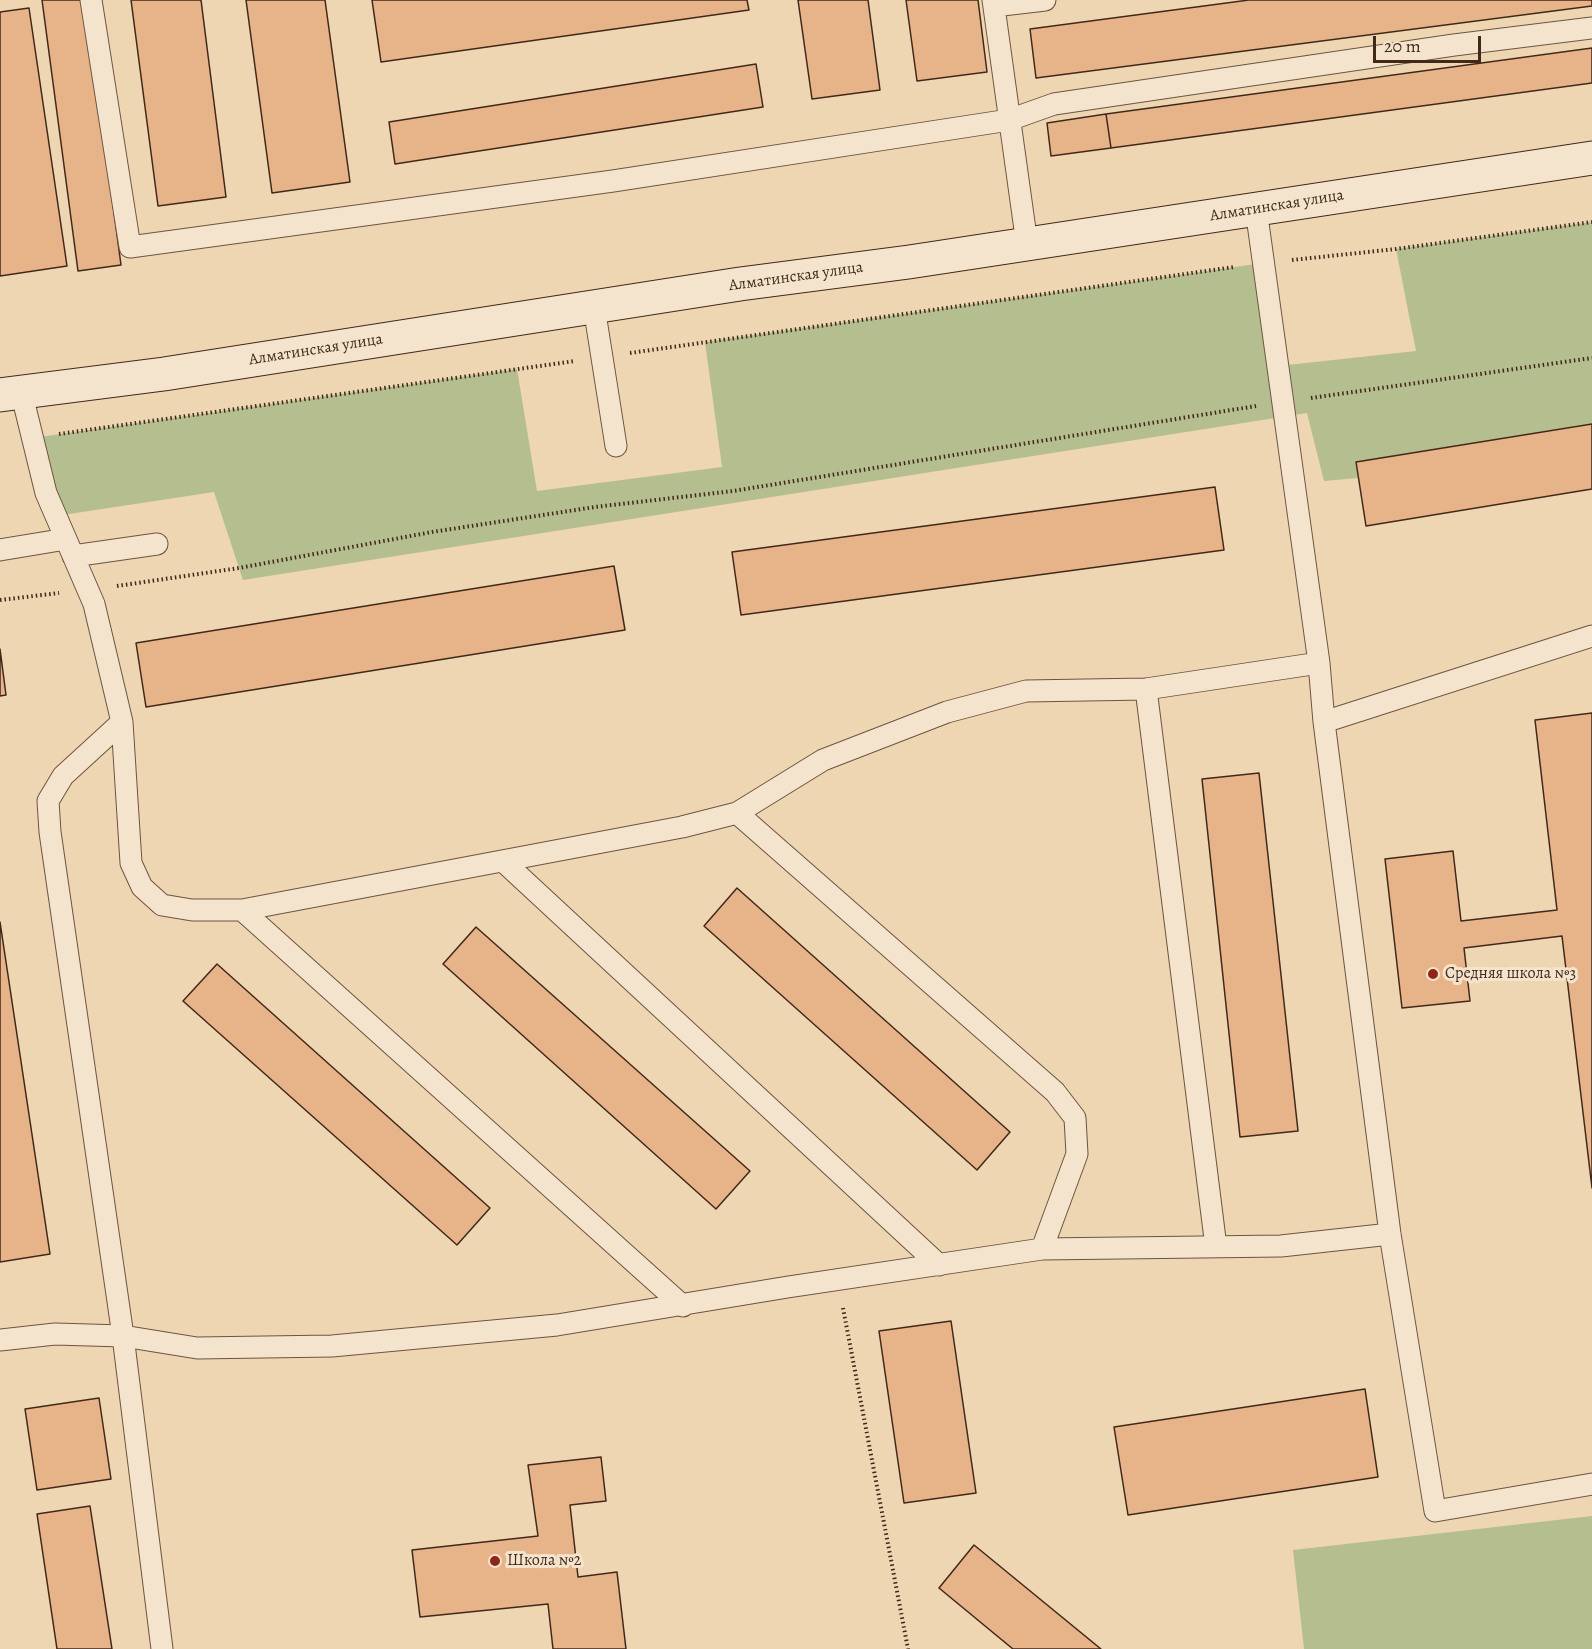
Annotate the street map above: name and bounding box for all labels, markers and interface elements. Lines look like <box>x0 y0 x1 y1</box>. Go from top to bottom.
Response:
scale bar <box>1376 24 1484 62</box>
text: 20 m <box>1384 34 1421 58</box>
street label: Алматинская улица <box>1209 186 1345 226</box>
street label: Алматинская улица <box>728 258 864 296</box>
street label: Алматинская улица <box>248 330 384 370</box>
place label: Средняя школа №3 <box>1445 964 1576 984</box>
marker: Средняя школа №3 <box>1426 967 1440 981</box>
place label: Школа №2 <box>507 1551 581 1571</box>
marker: Школа №2 <box>488 1554 502 1568</box>

